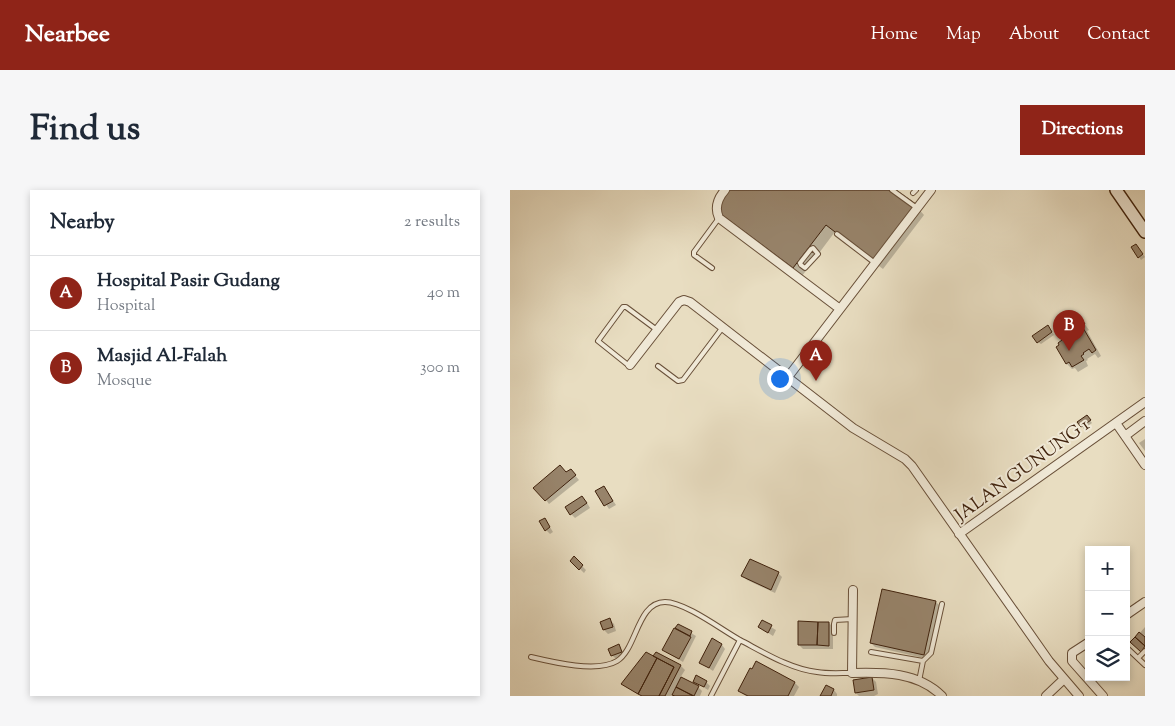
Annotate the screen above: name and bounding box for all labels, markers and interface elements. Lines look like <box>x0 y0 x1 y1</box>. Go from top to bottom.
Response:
text: Nearbee <box>25 18 110 52</box>
text: Home <box>871 22 918 48</box>
text: Map <box>946 22 981 48</box>
text: About <box>1009 22 1059 48</box>
text: Contact <box>1087 22 1150 48</box>
text: Find us <box>30 105 140 156</box>
button: Directions <box>1020 105 1145 155</box>
text: Nearby <box>50 208 115 238</box>
text: 2 results <box>404 211 460 234</box>
text: Hospital Pasir Gudang <box>97 268 280 295</box>
text: A <box>60 282 73 305</box>
text: 40 m <box>427 282 460 305</box>
text: Hospital <box>97 295 155 318</box>
pin: B <box>1053 310 1085 351</box>
pin: A <box>800 340 832 381</box>
text: Masjid Al-Falah <box>97 343 227 370</box>
text: B <box>61 357 71 380</box>
text: 300 m <box>420 357 460 380</box>
your location <box>767 366 793 392</box>
text: Mosque <box>97 370 152 393</box>
street label: JALAN GUNUNG 1 <box>949 413 1096 529</box>
map controls <box>1085 546 1130 681</box>
button: + <box>1085 546 1130 591</box>
button: − <box>1085 591 1130 636</box>
button: layers <box>1085 636 1130 681</box>

